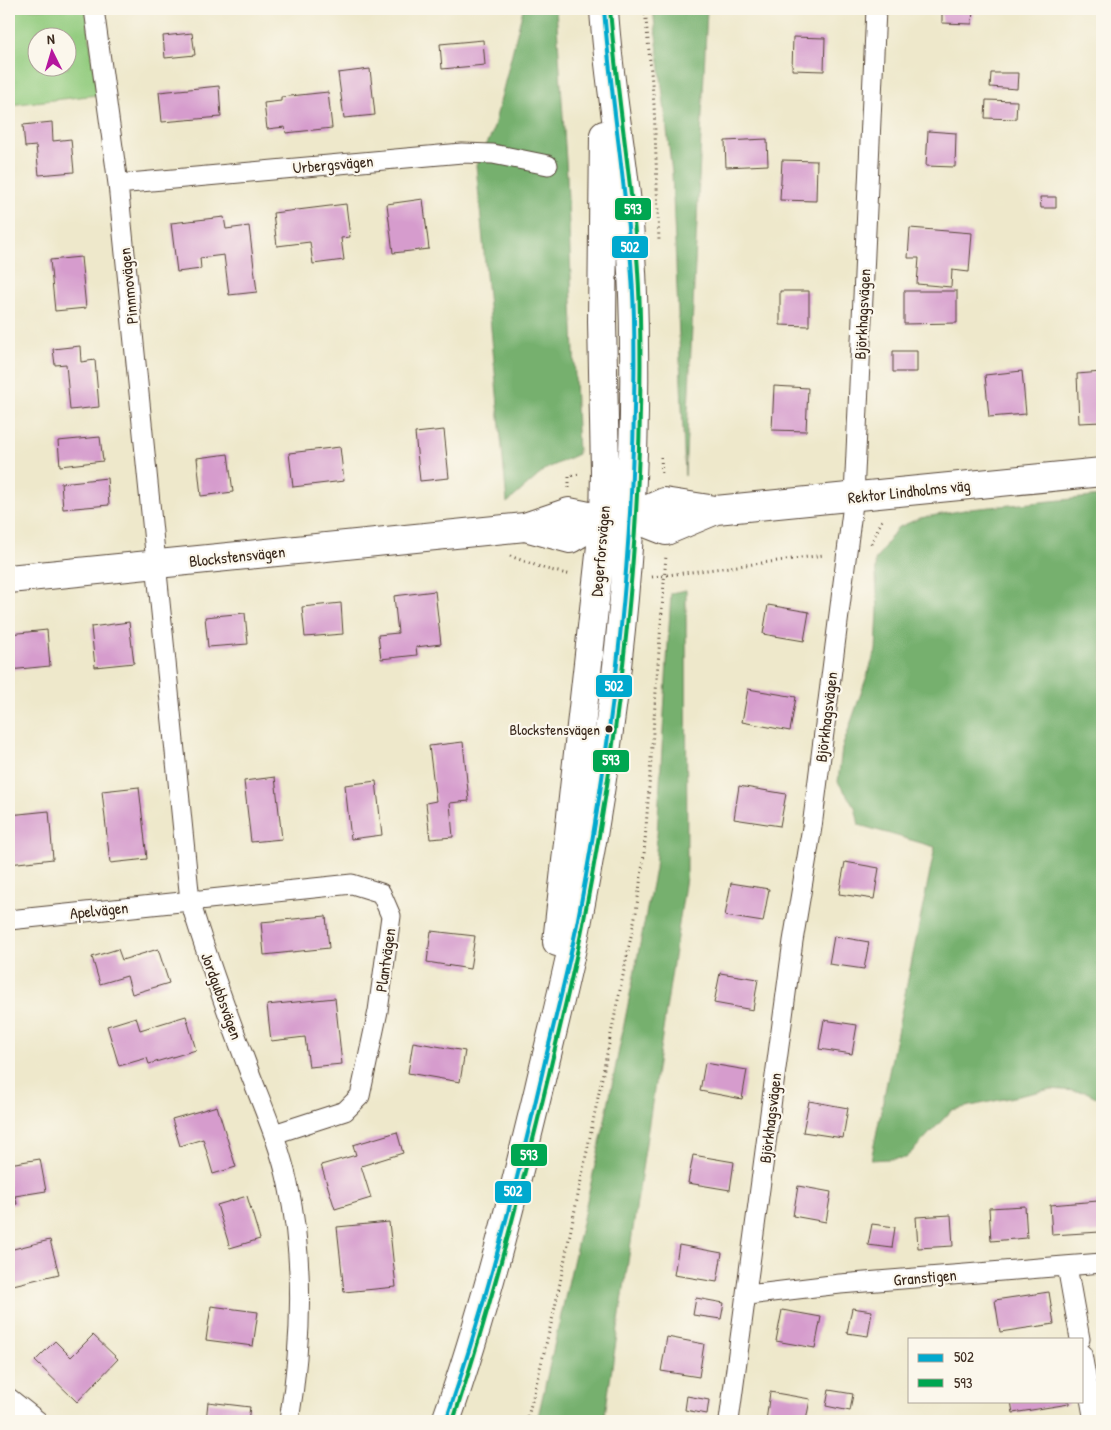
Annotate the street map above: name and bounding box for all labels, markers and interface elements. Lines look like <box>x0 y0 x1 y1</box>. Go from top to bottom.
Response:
north arrow <box>28 28 78 78</box>
text: N <box>46 29 56 48</box>
street label: Urbergsvägen <box>292 150 374 178</box>
line badge: 593 <box>614 197 652 221</box>
text: 593 <box>624 199 642 218</box>
line badge: 502 <box>611 235 649 259</box>
text: 502 <box>621 237 640 256</box>
street label: Pinnmovägen <box>113 247 143 325</box>
street label: Björkhagsvägen <box>849 268 875 360</box>
street label: Rektor Lindholms väg <box>847 474 971 508</box>
street label: Degerforsvägen <box>585 504 615 598</box>
street label: Blockstensvägen <box>188 540 286 572</box>
street label: Björkhagsvägen <box>810 671 842 763</box>
line badge: 502 <box>595 674 633 698</box>
text: 502 <box>605 676 624 695</box>
place label: Blockstensvägen <box>510 719 600 740</box>
marker: Blockstensvägen <box>604 724 614 734</box>
line badge: 593 <box>592 749 630 773</box>
text: 593 <box>602 750 620 769</box>
street label: Apelvägen <box>69 896 129 924</box>
street label: Plantvägen <box>370 927 400 993</box>
street label: Jordgubbsvägen <box>196 949 248 1043</box>
street label: Björkhagsvägen <box>754 1072 786 1164</box>
line badge: 593 <box>510 1143 548 1167</box>
text: 593 <box>520 1145 538 1164</box>
line badge: 502 <box>494 1180 532 1204</box>
text: 502 <box>504 1181 523 1200</box>
street label: Granstigen <box>893 1263 957 1291</box>
legend <box>908 1338 1084 1402</box>
text: 502 <box>954 1346 974 1367</box>
text: 593 <box>954 1372 973 1393</box>

